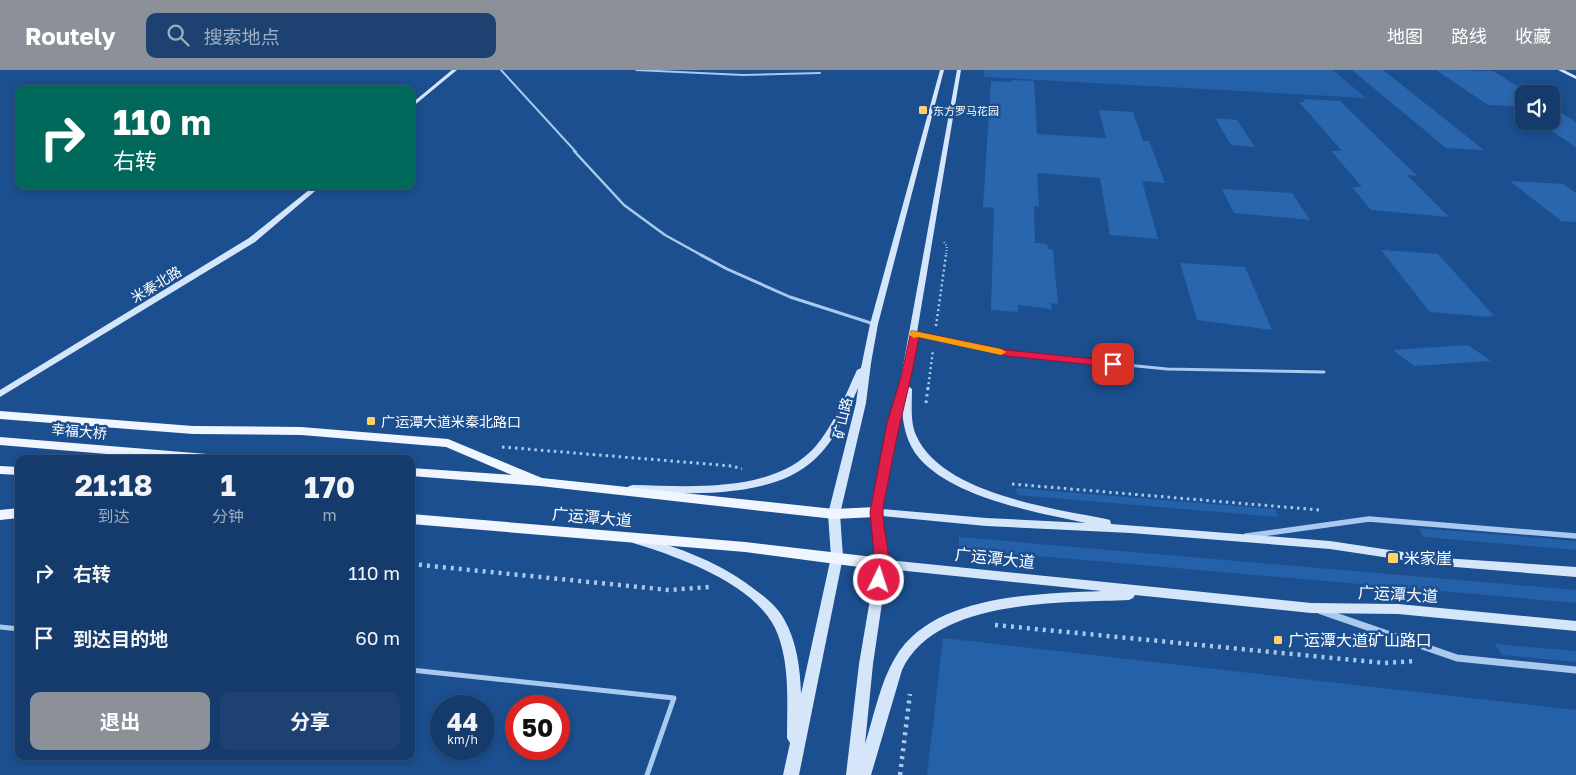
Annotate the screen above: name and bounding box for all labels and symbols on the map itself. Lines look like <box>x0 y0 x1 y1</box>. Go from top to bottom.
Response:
marker: 东方罗马花园 <box>917 104 929 116</box>
place label: 东方罗马花园 <box>933 104 999 117</box>
street label: 米秦北路 <box>128 262 184 306</box>
pin <box>1092 343 1134 385</box>
street label: 矿山路 <box>829 396 855 440</box>
place label: 广运潭大道米秦北路口 <box>381 413 521 430</box>
marker: 广运潭大道米秦北路口 <box>365 415 377 427</box>
street label: 幸福大桥 <box>50 420 108 442</box>
street label: 广运潭大道 <box>551 504 633 530</box>
street label: 广运潭大道 <box>954 544 1036 572</box>
place label: 米家崖 <box>1404 548 1452 568</box>
marker: 米家崖 <box>1386 551 1400 565</box>
position arrow <box>852 553 904 605</box>
street label: 广运潭大道 <box>1358 582 1438 606</box>
place label: 广运潭大道矿山路口 <box>1288 630 1432 650</box>
marker: 广运潭大道矿山路口 <box>1272 634 1284 646</box>
speed limit sign: 50 <box>505 695 570 760</box>

